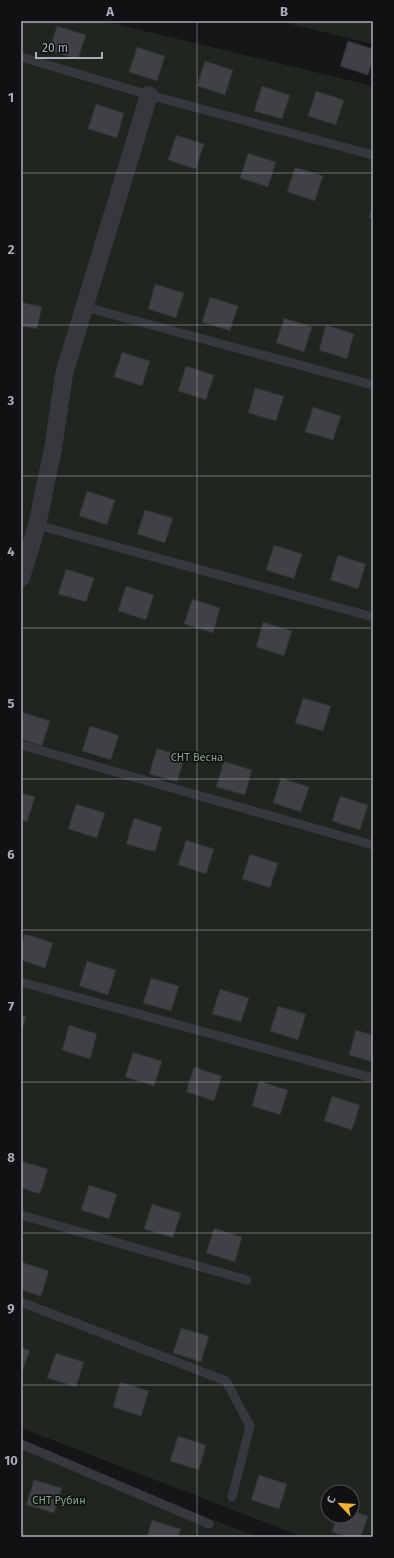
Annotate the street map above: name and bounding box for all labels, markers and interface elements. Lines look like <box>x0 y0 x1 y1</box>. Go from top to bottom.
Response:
text: A <box>105 4 114 19</box>
text: B <box>280 4 288 19</box>
scale bar <box>36 34 102 60</box>
text: 20 m <box>42 41 68 55</box>
text: 1 <box>8 90 14 105</box>
text: 2 <box>8 242 15 257</box>
text: 3 <box>7 393 15 408</box>
text: 4 <box>7 544 15 559</box>
text: 5 <box>8 696 15 711</box>
park label: СНТ Весна <box>171 751 223 764</box>
text: 6 <box>7 847 15 862</box>
text: 7 <box>8 999 14 1014</box>
text: 8 <box>7 1150 15 1165</box>
text: 9 <box>7 1301 15 1316</box>
text: 10 <box>4 1453 18 1468</box>
north arrow <box>320 1484 360 1524</box>
park label: СНТ Рубин <box>32 1494 86 1507</box>
text: С <box>324 1494 339 1506</box>

